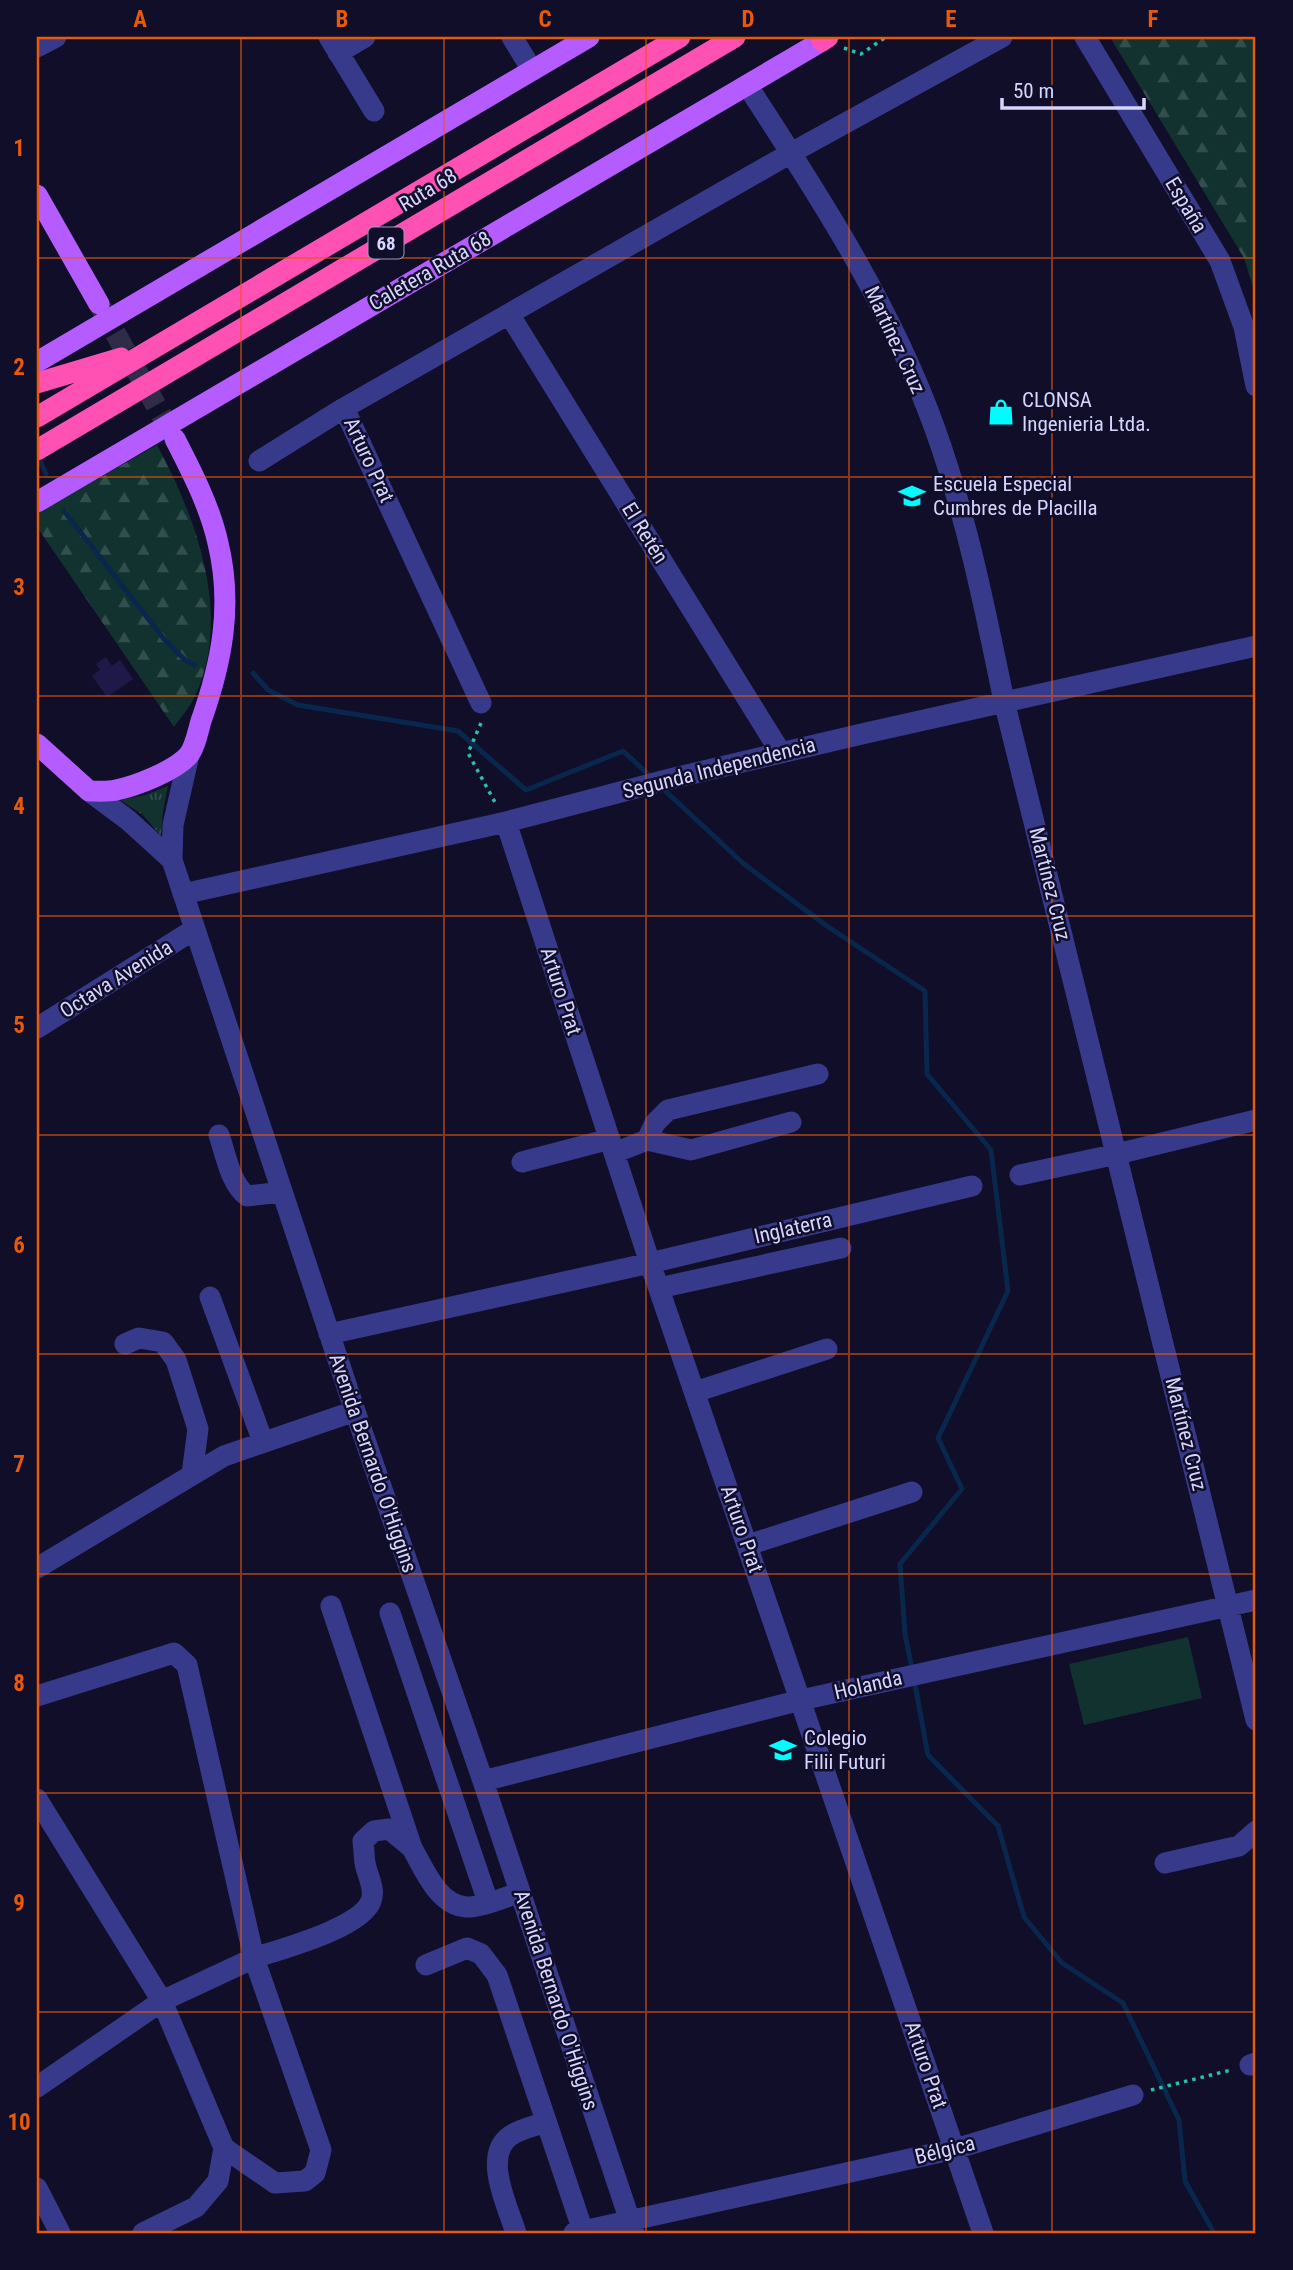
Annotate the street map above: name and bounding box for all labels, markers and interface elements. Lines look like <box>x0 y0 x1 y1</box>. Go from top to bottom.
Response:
text: A <box>133 6 147 33</box>
text: B <box>336 6 348 33</box>
text: C <box>538 6 552 33</box>
text: D <box>742 6 755 33</box>
text: E <box>945 6 957 33</box>
text: F <box>1148 6 1159 33</box>
scale bar <box>1002 66 1144 110</box>
text: 50 m <box>1013 79 1054 103</box>
text: 1 <box>13 135 25 162</box>
street label: Ruta 68 <box>395 163 461 217</box>
street label: España <box>1160 173 1212 237</box>
street label: Caletera Ruta 68 <box>365 226 495 316</box>
road number: 68 <box>368 228 404 258</box>
street label: Martínez Cruz <box>860 282 930 398</box>
text: 2 <box>13 354 25 381</box>
place label: CLONSA Ingenieria Ltda. <box>1022 388 1151 436</box>
shop icon: CLONSA Ingenieria Ltda. <box>986 397 1016 427</box>
street label: Arturo Prat <box>339 414 399 506</box>
place label: Escuela Especial Cumbres de Placilla <box>933 472 1097 520</box>
school or university icon: Escuela Especial Cumbres de Placilla <box>897 481 927 511</box>
street label: El Retén <box>617 498 673 568</box>
text: 3 <box>13 574 25 601</box>
street label: Segunda Independencia <box>620 732 818 804</box>
text: 4 <box>13 793 25 820</box>
street label: Martínez Cruz <box>1024 825 1076 943</box>
street label: Octava Avenida <box>55 935 177 1023</box>
street label: Arturo Prat <box>536 944 586 1038</box>
text: 5 <box>13 1012 25 1039</box>
street label: Inglaterra <box>752 1207 834 1249</box>
text: 6 <box>13 1232 25 1259</box>
street label: Avenida Bernardo O'Higgins <box>324 1350 422 1576</box>
street label: Martínez Cruz <box>1160 1375 1212 1493</box>
text: 7 <box>13 1451 25 1478</box>
street label: Arturo Prat <box>716 1482 768 1576</box>
street label: Holanda <box>832 1666 904 1704</box>
text: 8 <box>13 1670 25 1697</box>
place label: Colegio Filii Futuri <box>804 1726 886 1774</box>
school or university icon: Colegio Filii Futuri <box>768 1735 798 1765</box>
street label: Avenida Bernardo O'Higgins <box>509 1887 603 2113</box>
text: 9 <box>13 1890 25 1917</box>
street label: Arturo Prat <box>900 2018 952 2112</box>
text: 10 <box>7 2109 31 2136</box>
street label: Bélgica <box>912 2131 978 2169</box>

